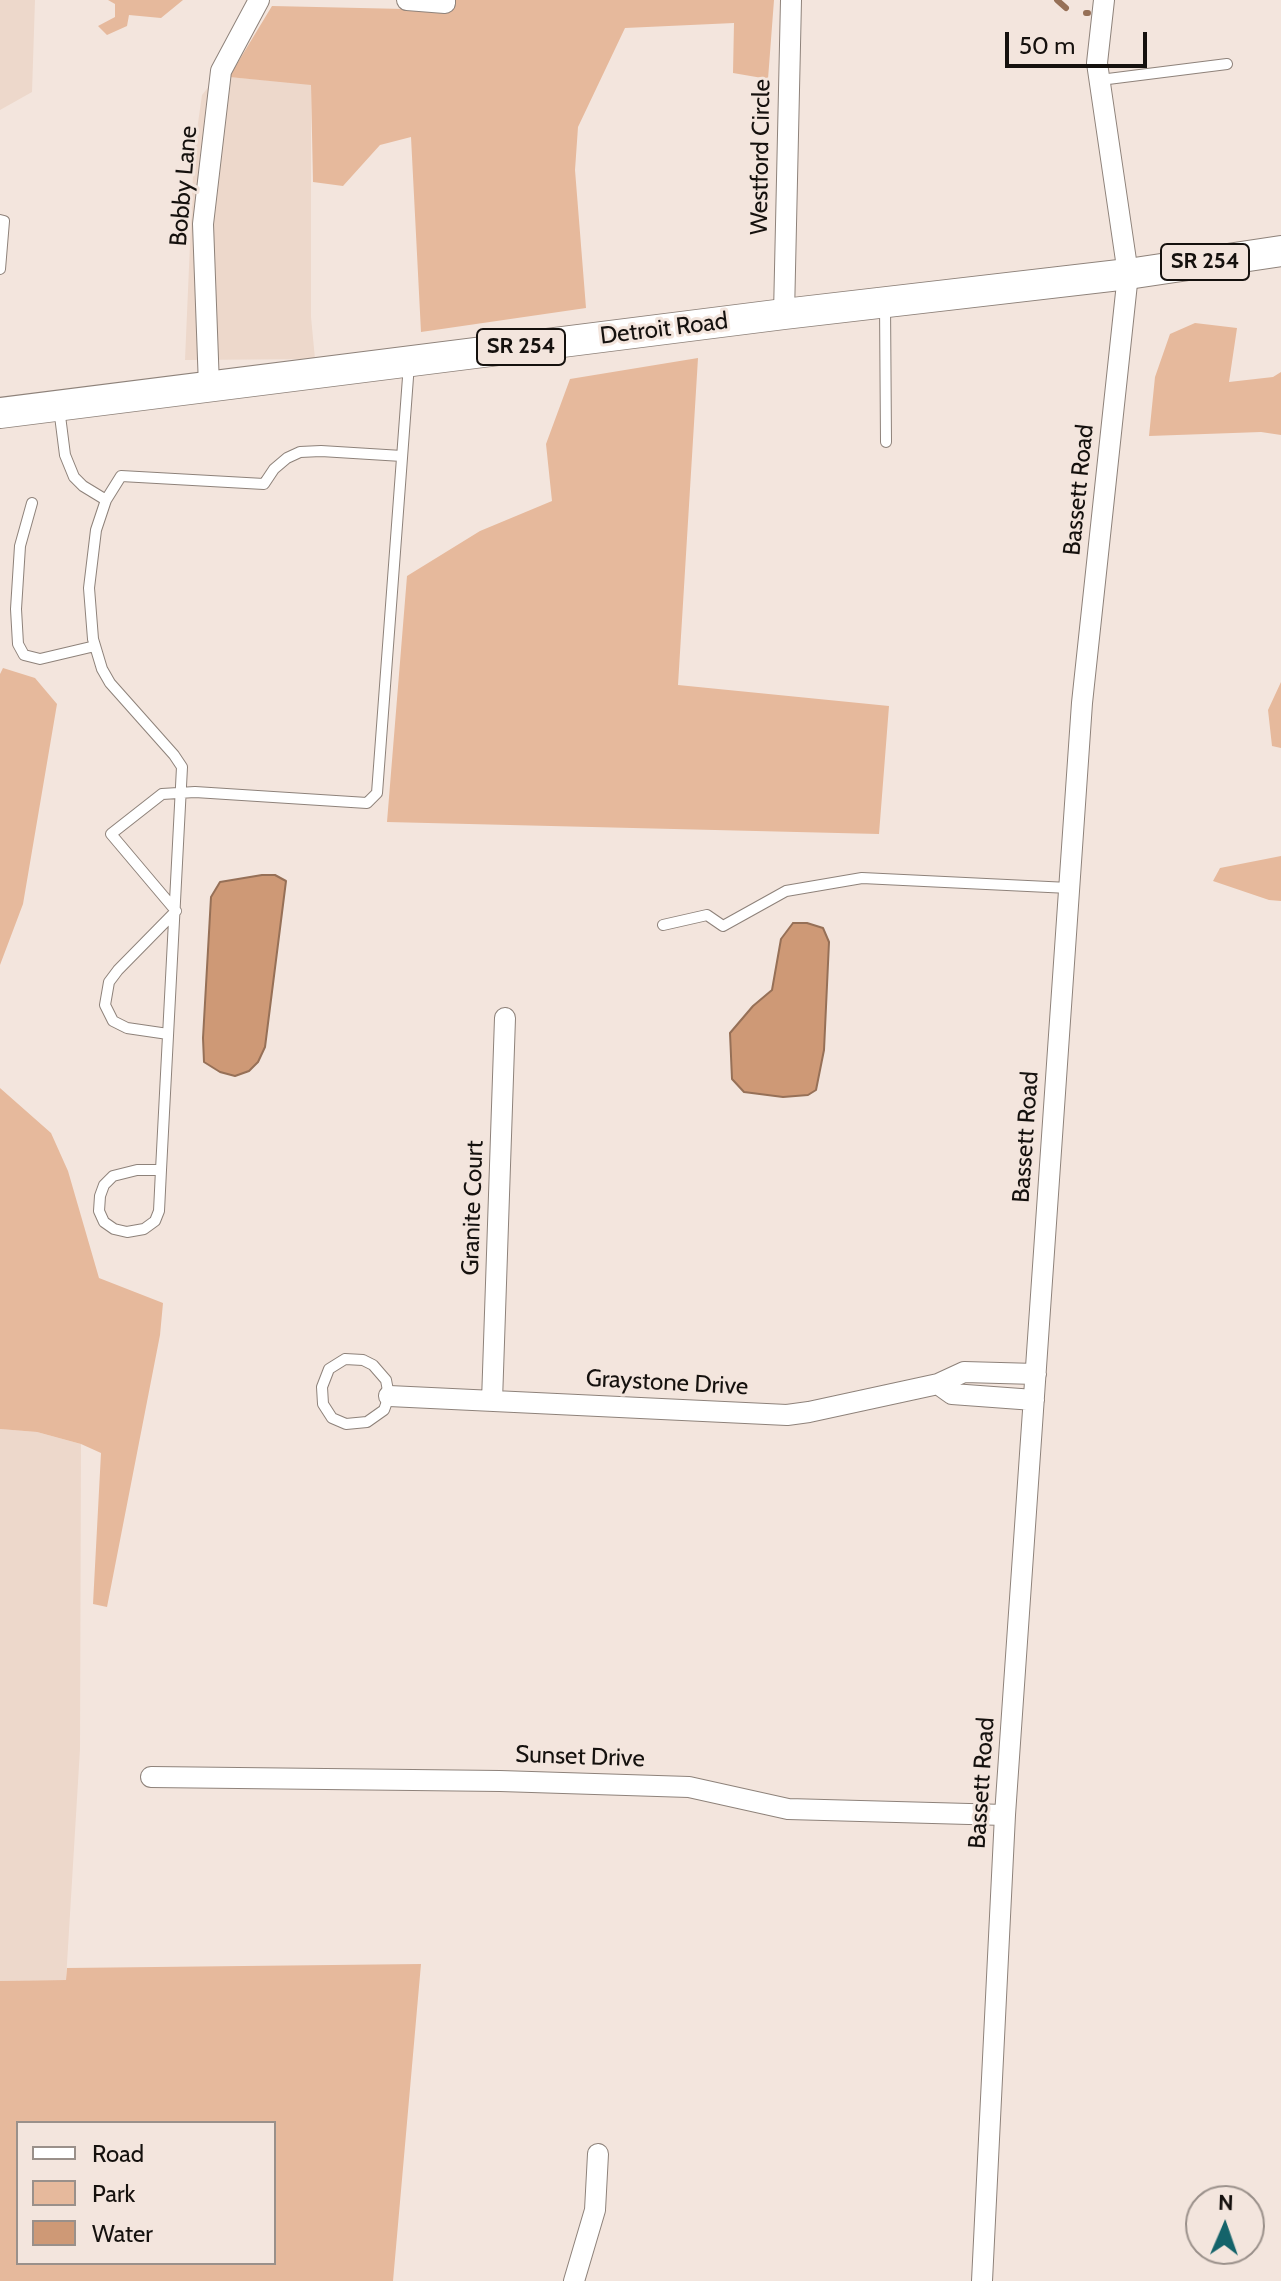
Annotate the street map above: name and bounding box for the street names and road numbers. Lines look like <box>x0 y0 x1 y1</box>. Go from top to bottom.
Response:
street label: Westford Circle <box>745 79 777 235</box>
street label: Bobby Lane <box>164 125 204 247</box>
road number: SR 254 <box>1161 244 1249 280</box>
street label: Detroit Road <box>598 307 730 351</box>
road number: SR 254 <box>477 329 565 365</box>
street label: Bassett Road <box>1058 423 1100 557</box>
street label: Bassett Road <box>1007 1070 1045 1204</box>
street label: Granite Court <box>456 1140 490 1276</box>
street label: Graystone Drive <box>585 1364 749 1402</box>
street label: Bassett Road <box>963 1716 1001 1850</box>
street label: Sunset Drive <box>515 1740 645 1774</box>

